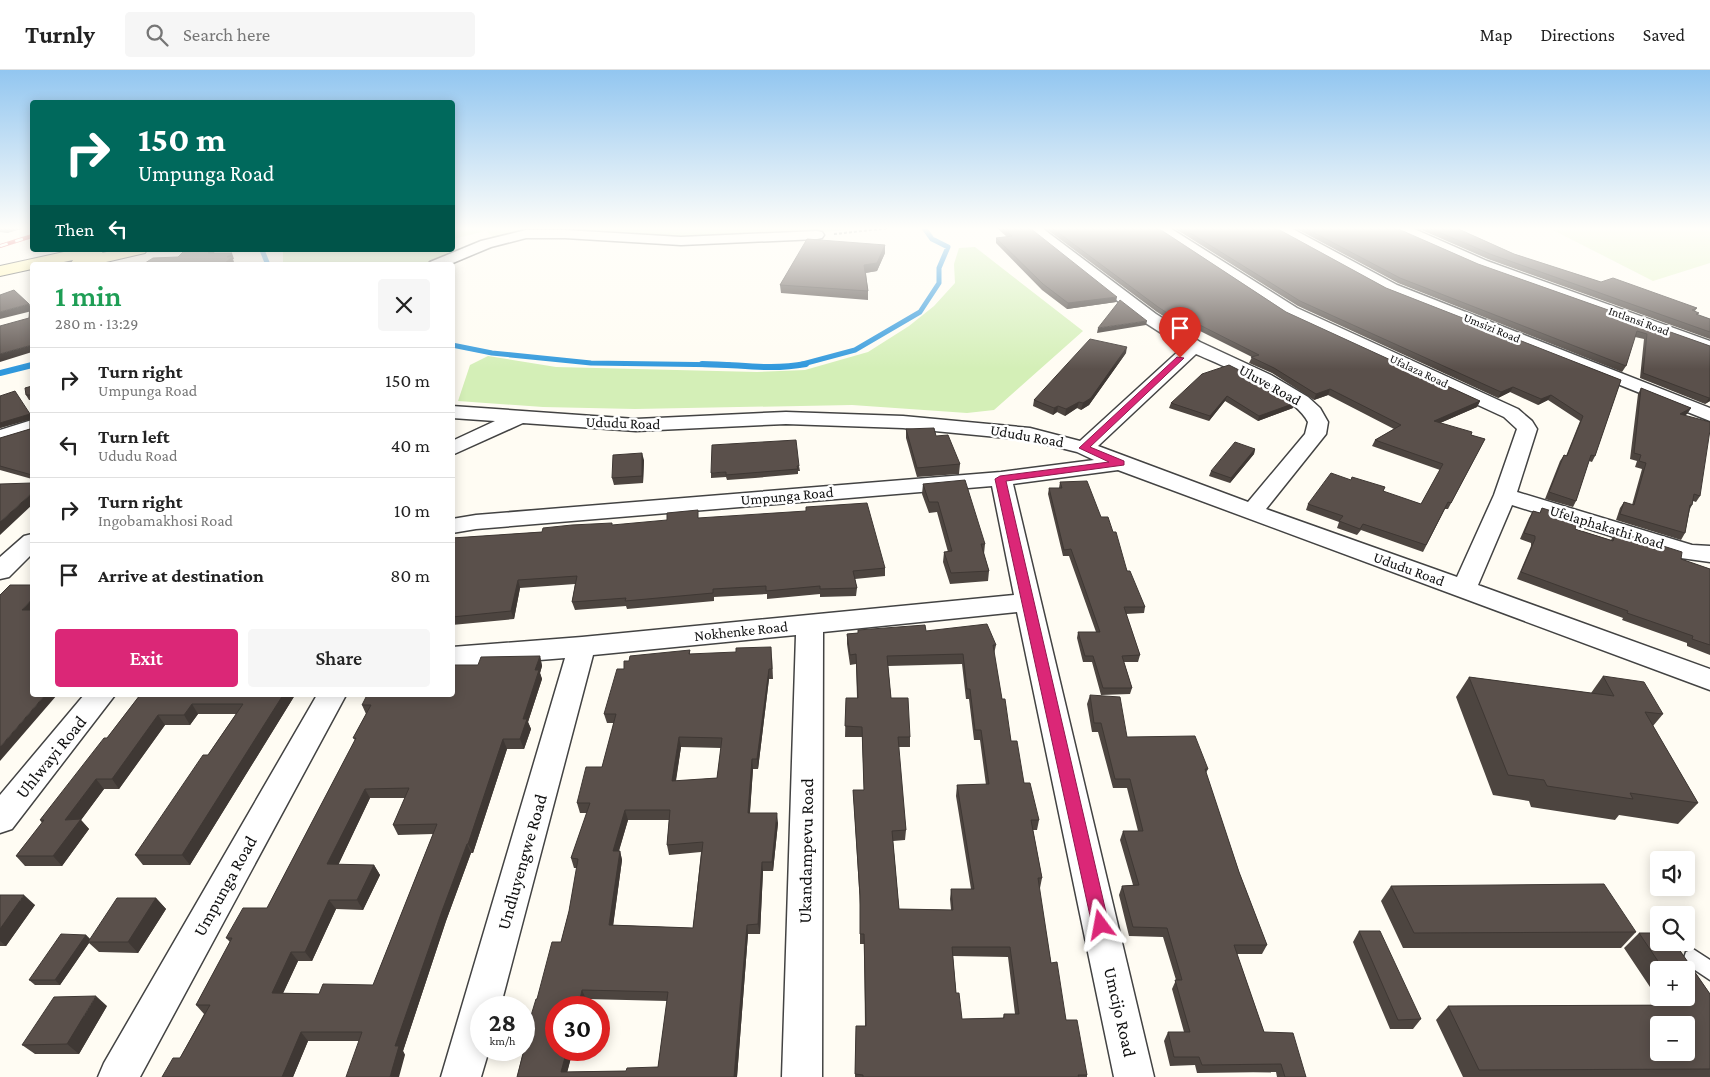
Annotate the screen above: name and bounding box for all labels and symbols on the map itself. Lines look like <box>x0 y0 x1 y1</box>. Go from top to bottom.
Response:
street label: Intlansi Road <box>1607 304 1672 339</box>
pin <box>1159 307 1201 358</box>
street label: Umsizi Road <box>1462 310 1523 346</box>
street label: Ufalaza Road <box>1388 351 1451 391</box>
street label: Uluve Road <box>1236 361 1304 409</box>
street label: Ududu Road <box>586 414 661 432</box>
street label: Ududu Road <box>989 422 1065 450</box>
street label: Umpunga Road <box>740 484 834 509</box>
street label: Ufelaphakathi Road <box>1548 502 1666 553</box>
street label: Ududu Road <box>1371 549 1447 589</box>
street label: Nokhenke Road <box>693 618 789 644</box>
street label: Uhlwayi Road <box>12 711 91 802</box>
street label: Ukandampevu Road <box>795 778 817 924</box>
street label: Undluyengwe Road <box>493 791 551 932</box>
street label: Umpunga Road <box>189 832 261 940</box>
position arrow <box>1074 898 1126 950</box>
street label: Umcijo Road <box>1099 965 1140 1060</box>
speed limit sign: 30 <box>545 996 610 1061</box>

